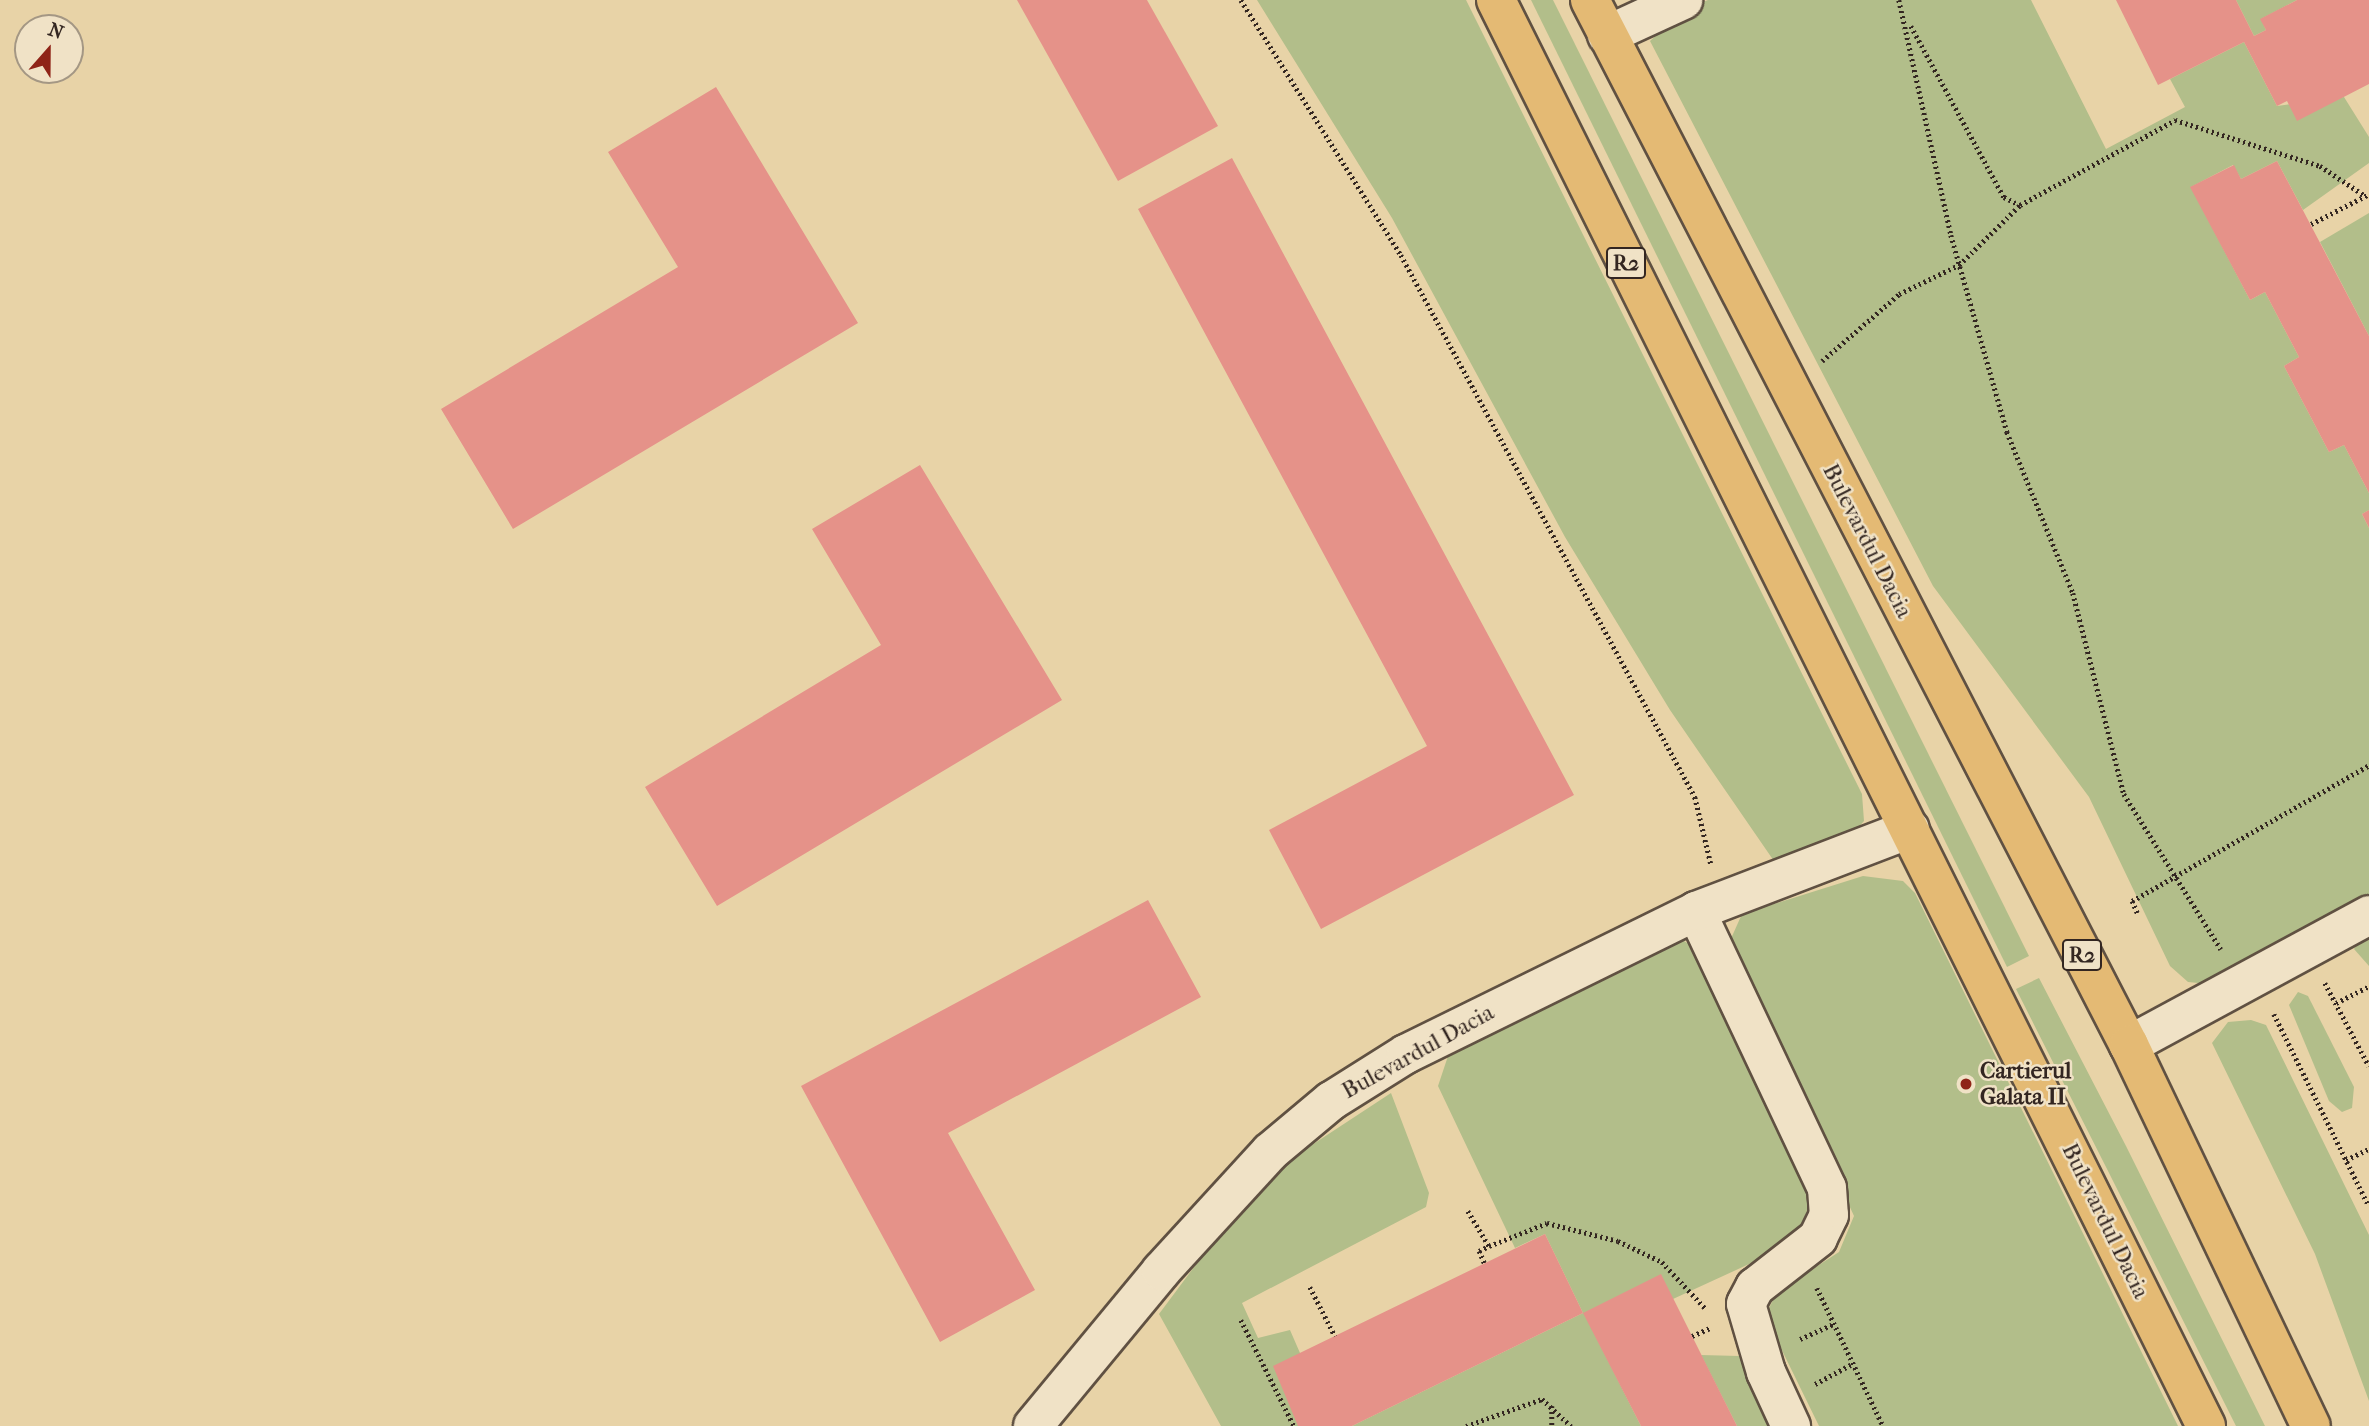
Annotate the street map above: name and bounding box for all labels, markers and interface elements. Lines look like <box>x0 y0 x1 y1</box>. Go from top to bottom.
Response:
north arrow <box>14 14 84 84</box>
text: N <box>45 18 66 44</box>
road number: R2 <box>1605 246 1647 280</box>
street label: Bulevardul Dacia <box>1816 459 1918 623</box>
road number: R2 <box>2061 937 2103 972</box>
street label: Bulevardul Dacia <box>1337 999 1499 1105</box>
place label: Cartierul Galata II <box>1980 1057 2071 1111</box>
marker: Cartierul Galata II <box>1958 1076 1974 1092</box>
street label: Bulevardul Dacia <box>2055 1139 2155 1303</box>

